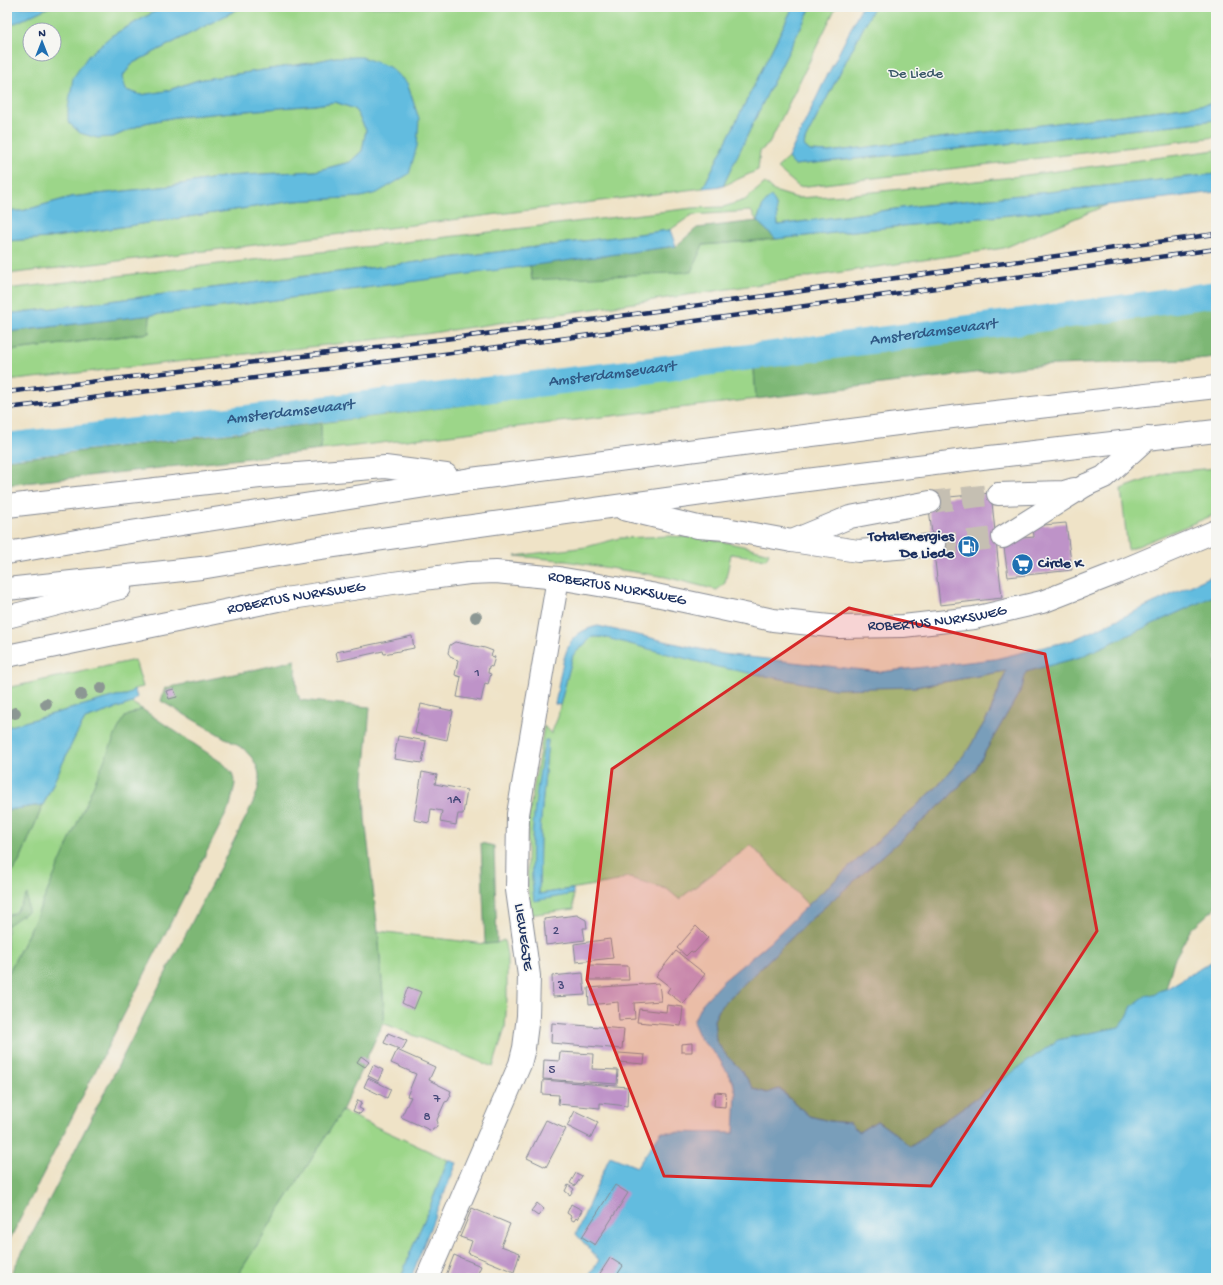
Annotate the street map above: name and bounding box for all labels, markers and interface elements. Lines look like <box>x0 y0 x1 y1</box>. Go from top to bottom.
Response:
north arrow <box>22 22 62 62</box>
text: N <box>38 28 46 40</box>
park label: De Liede <box>888 65 943 83</box>
water label: Amsterdamsevaart <box>868 315 1000 351</box>
water label: Amsterdamsevaart <box>547 357 679 392</box>
water label: Amsterdamsevaart <box>225 396 357 430</box>
place label: TotalEnergies De Liede <box>867 528 955 563</box>
fuel station icon: TotalEnergies De Liede <box>956 533 982 559</box>
supermarket icon: Circle K <box>1010 551 1036 577</box>
place label: Circle K <box>1037 555 1084 573</box>
street label: ROBERTUS NURKSWEG <box>547 568 688 610</box>
street label: ROBERTUS NURKSWEG <box>226 578 367 619</box>
street label: ROBERTUS NURKSWEG <box>867 602 1009 636</box>
house number: 1 <box>473 666 480 681</box>
house number: 1A <box>447 793 462 808</box>
street label: LIEWEGJE <box>509 902 537 972</box>
house number: 2 <box>553 924 560 939</box>
house number: 3 <box>557 979 565 994</box>
house number: 5 <box>549 1063 556 1078</box>
house number: 7 <box>433 1092 442 1107</box>
house number: 8 <box>423 1110 431 1125</box>

